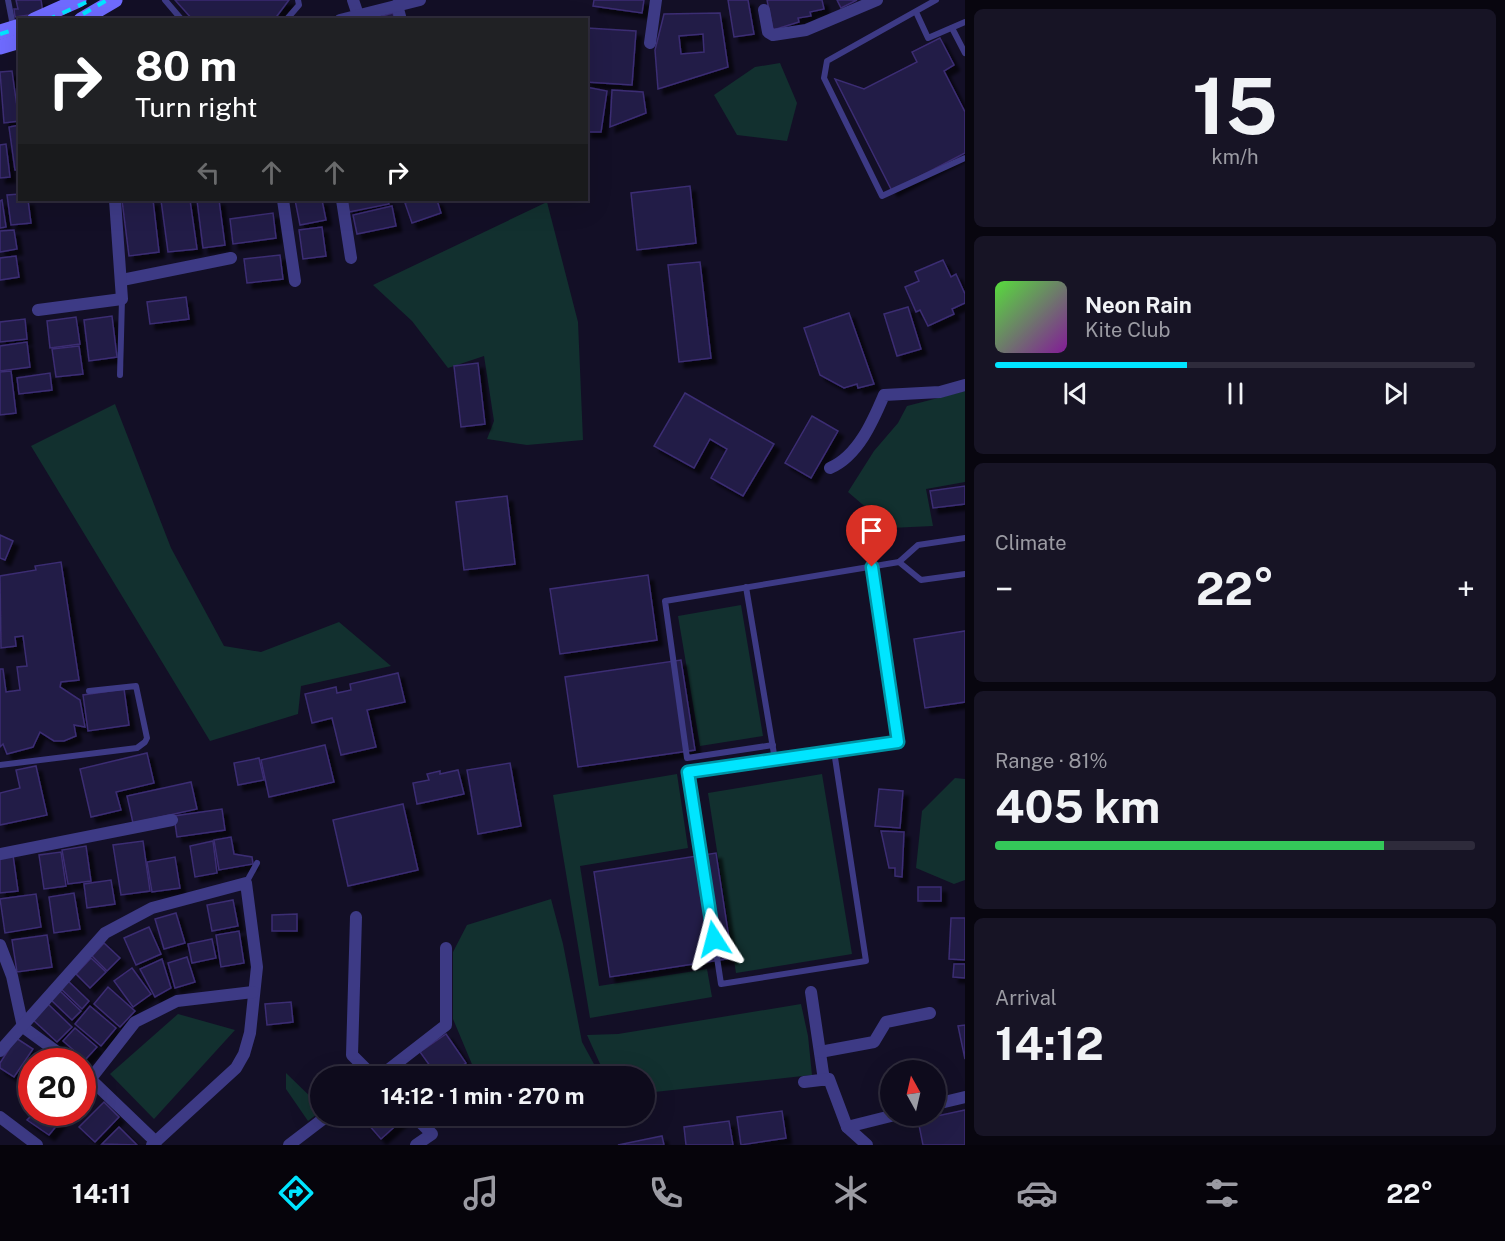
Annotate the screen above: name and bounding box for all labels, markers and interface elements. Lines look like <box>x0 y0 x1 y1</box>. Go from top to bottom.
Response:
text: 80 m <box>135 41 237 90</box>
icon: right <box>36 42 114 120</box>
text: 15 <box>1192 60 1278 152</box>
text: Turn right <box>135 91 258 123</box>
text: km/h <box>1211 145 1259 169</box>
icon: left <box>192 156 225 189</box>
icon: ahead <box>255 156 288 189</box>
icon: ahead <box>318 156 351 189</box>
icon: right <box>381 156 414 189</box>
text: Neon Rain <box>1085 292 1192 318</box>
text: Kite Club <box>1085 318 1170 342</box>
icon: previous <box>1059 377 1092 410</box>
icon: pause <box>1219 377 1252 410</box>
icon: next <box>1379 377 1412 410</box>
pin <box>846 505 897 567</box>
icon: arrive <box>855 514 888 547</box>
text: Climate <box>995 531 1067 555</box>
text: 22° <box>1196 562 1274 615</box>
text: − <box>995 570 1013 608</box>
text: + <box>1457 570 1475 608</box>
text: Range · 81% <box>995 749 1108 773</box>
text: 405 km <box>995 780 1160 833</box>
position arrow <box>682 907 746 971</box>
text: Arrival <box>995 986 1057 1010</box>
text: 14:12 <box>995 1017 1104 1070</box>
speed limit sign: 20 <box>18 1048 96 1126</box>
north arrow <box>880 1060 946 1126</box>
map controls <box>880 1060 946 1126</box>
text: 14:12 · 1 min · 270 m <box>381 1083 584 1109</box>
icon: directions <box>275 1172 317 1214</box>
icon: music <box>460 1172 502 1214</box>
icon: phone <box>645 1172 687 1214</box>
icon: climate <box>830 1172 872 1214</box>
icon: car <box>1016 1172 1058 1214</box>
icon: filters <box>1201 1172 1243 1214</box>
text: 14:11 <box>72 1177 131 1209</box>
text: 22° <box>1386 1177 1433 1209</box>

